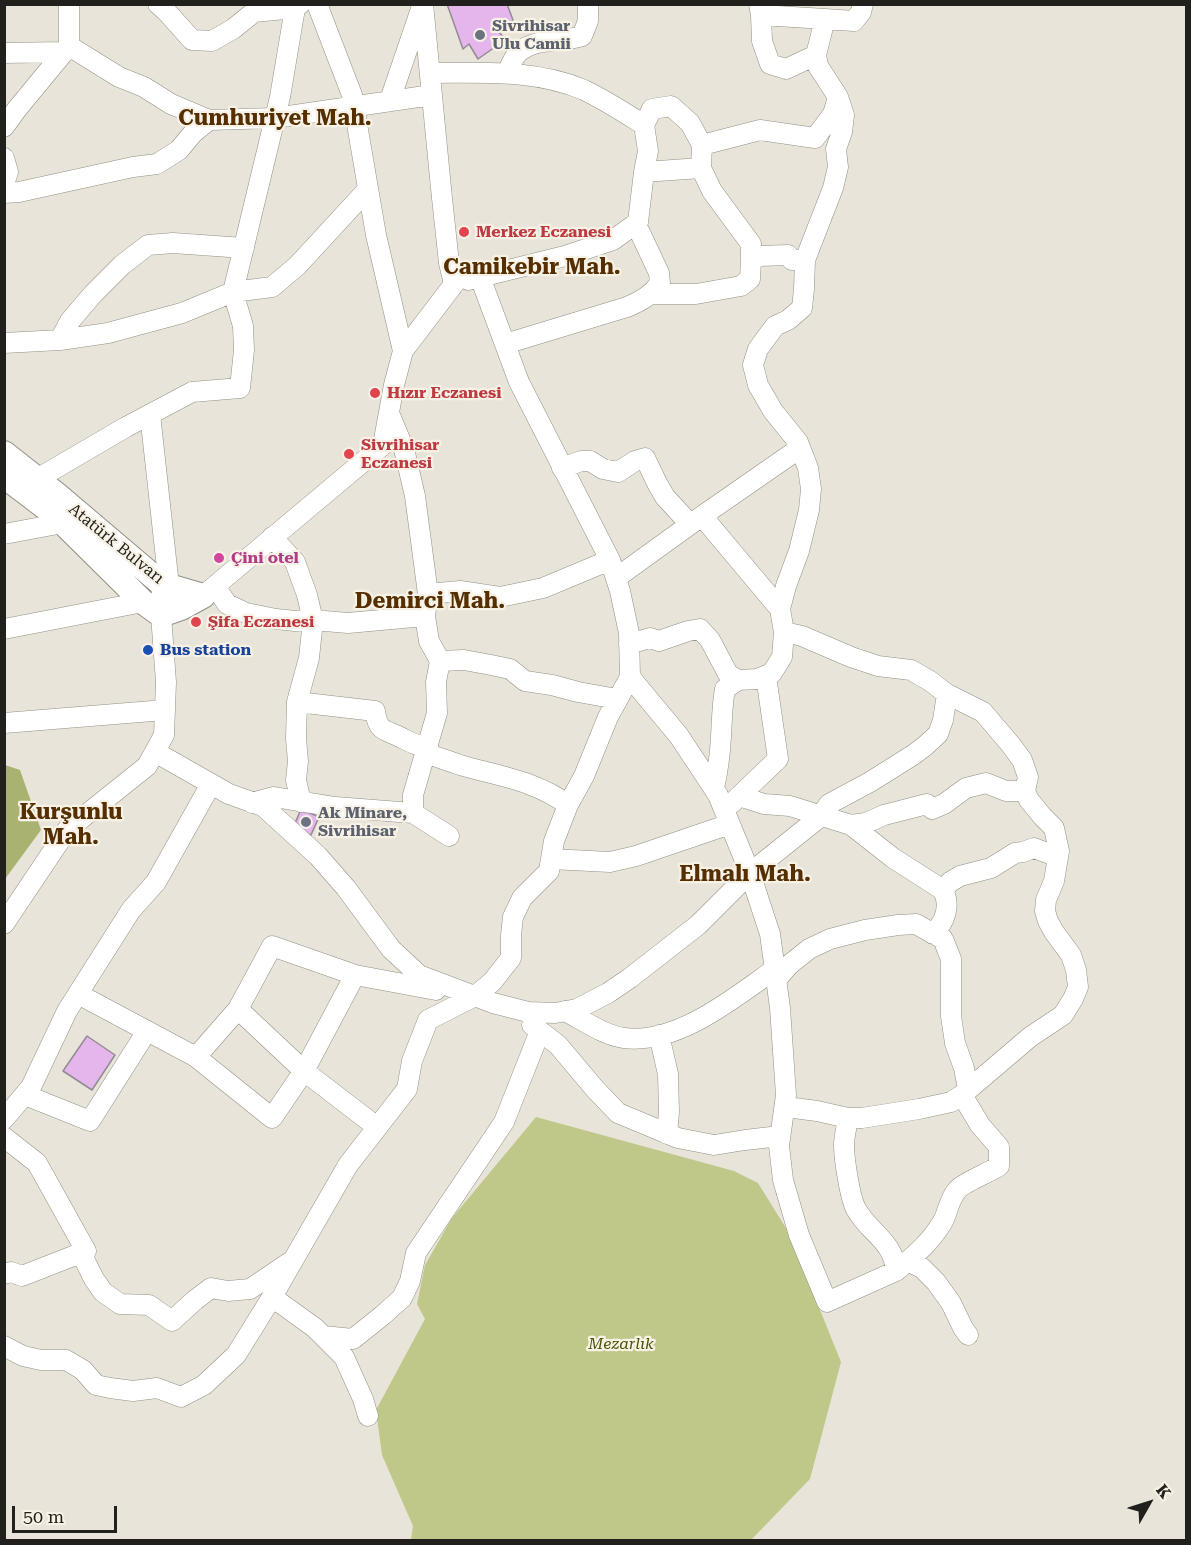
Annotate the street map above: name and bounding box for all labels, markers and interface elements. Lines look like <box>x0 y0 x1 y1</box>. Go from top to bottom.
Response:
place label: Sivrihisar Ulu Camii <box>492 16 571 54</box>
marker: Sivrihisar Ulu Camii <box>473 28 487 42</box>
district label: Cumhuriyet Mah. <box>178 106 372 132</box>
place label: Merkez Eczanesi <box>476 222 611 242</box>
marker: Merkez Eczanesi <box>457 225 471 239</box>
district label: Camikebir Mah. <box>443 255 621 281</box>
place label: Hızır Eczanesi <box>387 383 502 403</box>
marker: Hızır Eczanesi <box>368 386 382 400</box>
place label: Sivrihisar Eczanesi <box>361 435 439 473</box>
marker: Sivrihisar Eczanesi <box>342 447 356 461</box>
street label: Atatürk Bulvarı <box>65 500 167 588</box>
place label: Çini otel <box>231 548 299 568</box>
marker: Çini otel <box>212 551 226 565</box>
district label: Demirci Mah. <box>355 589 505 615</box>
place label: Şifa Eczanesi <box>208 612 314 632</box>
marker: Şifa Eczanesi <box>189 615 203 629</box>
place label: Bus station <box>160 640 251 660</box>
marker: Bus station <box>141 643 155 657</box>
district label: Kurşunlu Mah. <box>19 800 123 852</box>
place label: Ak Minare, Sivrihisar <box>318 803 407 841</box>
marker: Ak Minare, Sivrihisar <box>299 815 313 829</box>
district label: Elmalı Mah. <box>679 862 811 888</box>
park label: Mezarlık <box>588 1334 654 1354</box>
north arrow <box>1119 1473 1179 1533</box>
text: K <box>1152 1480 1175 1502</box>
scale bar <box>15 1494 120 1532</box>
text: 50 m <box>23 1506 64 1527</box>

